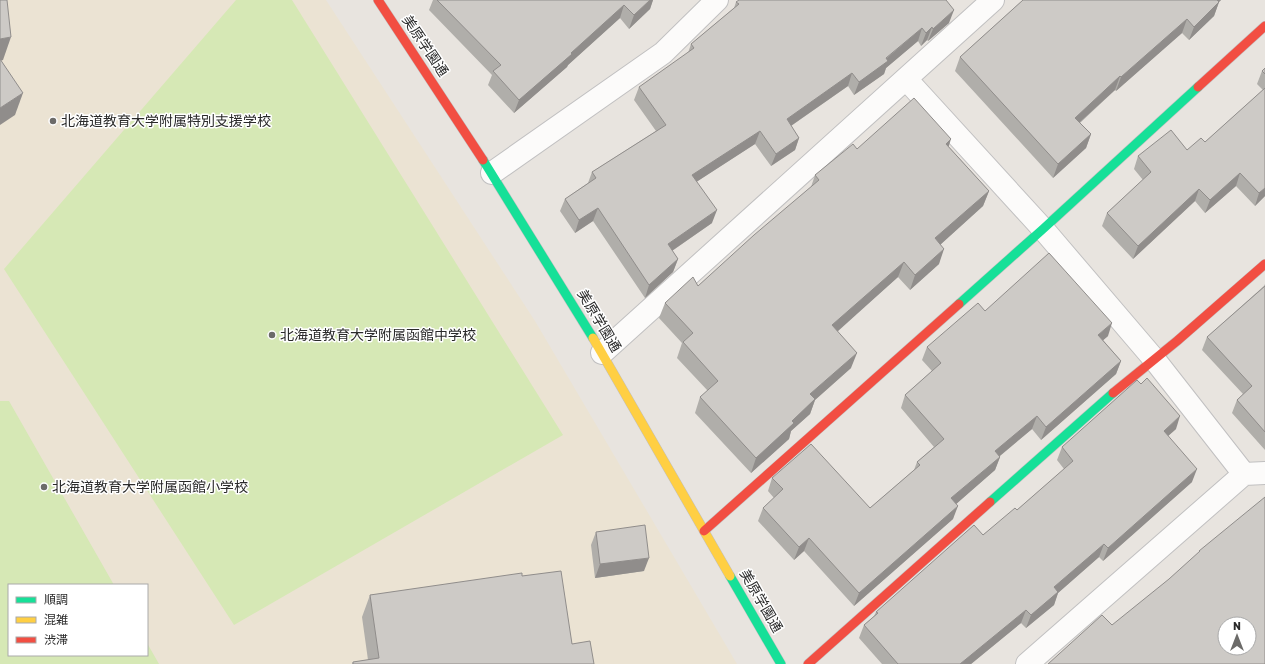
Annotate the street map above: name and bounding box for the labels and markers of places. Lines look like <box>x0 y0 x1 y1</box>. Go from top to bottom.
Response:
place label: 北海道教育大学附属特別支援学校 <box>61 113 271 130</box>
marker: 北海道教育大学附属特別支援学校 <box>48 116 58 126</box>
place label: 北海道教育大学附属函館中学校 <box>280 327 476 344</box>
marker: 北海道教育大学附属函館中学校 <box>267 330 277 340</box>
place label: 北海道教育大学附属函館小学校 <box>52 479 248 496</box>
marker: 北海道教育大学附属函館小学校 <box>39 482 49 492</box>

